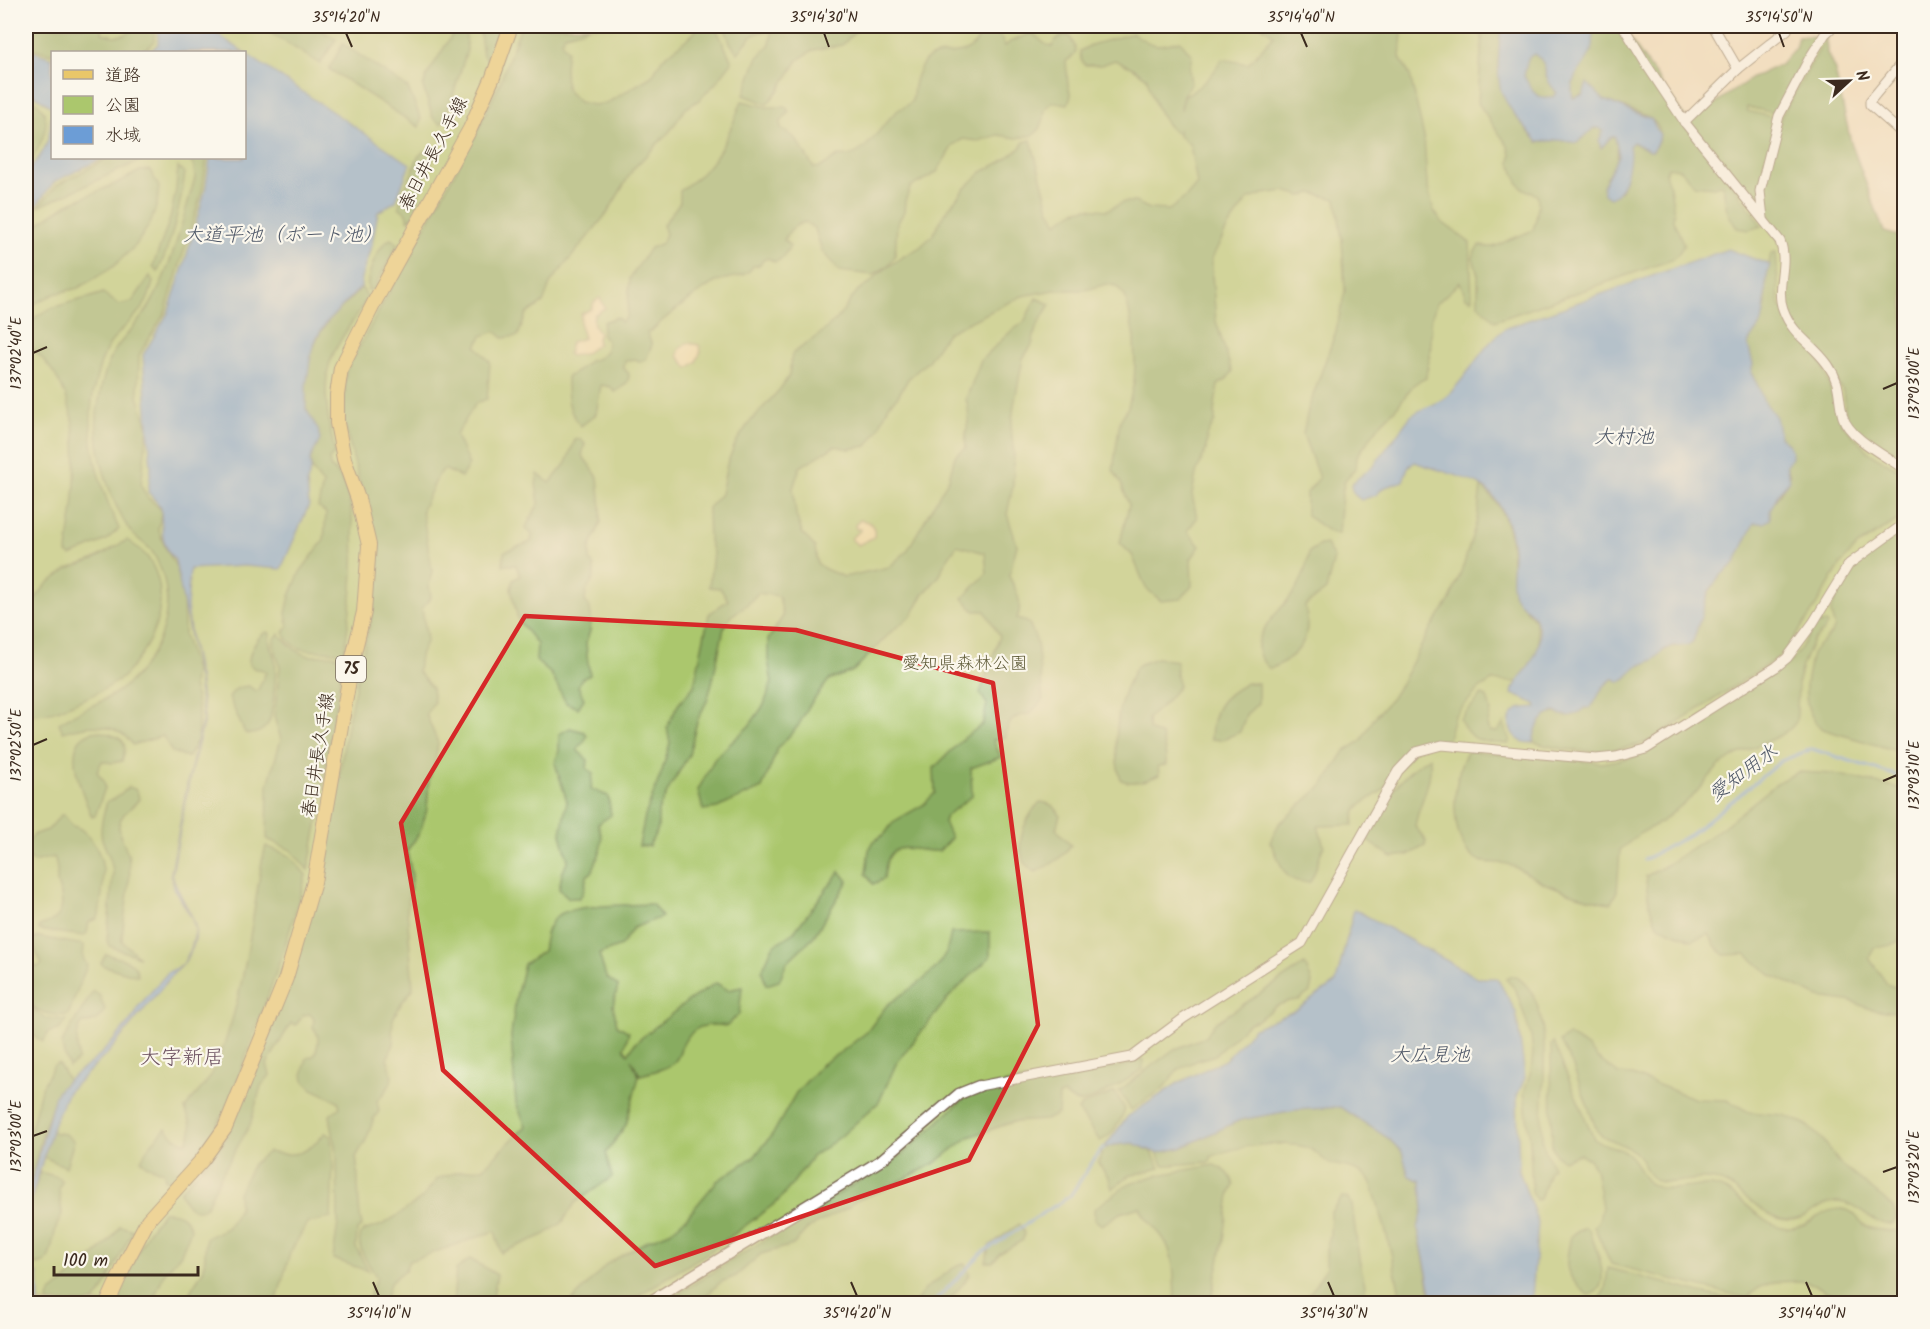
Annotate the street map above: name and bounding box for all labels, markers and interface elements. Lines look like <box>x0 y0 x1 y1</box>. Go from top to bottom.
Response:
text: 35°14'20"N <box>312 6 380 30</box>
text: 35°14'30"N <box>790 6 858 30</box>
text: 35°14'40"N <box>1267 6 1335 30</box>
text: 35°14'50"N <box>1745 6 1813 30</box>
legend <box>51 51 246 159</box>
north arrow <box>1819 51 1879 111</box>
text: 道路 <box>105 62 141 91</box>
text: N <box>1848 67 1875 85</box>
text: 公園 <box>105 92 141 121</box>
street label: 春日井長久手線 <box>392 92 476 216</box>
text: 水域 <box>105 122 141 151</box>
water label: 大道平池（ボート池） <box>183 220 383 252</box>
text: 137°02'40"E <box>5 315 29 390</box>
text: 137°03'00"E <box>1903 346 1927 419</box>
water label: 大村池 <box>1594 422 1655 454</box>
park label: 愛知県森林公園 <box>902 650 1028 679</box>
road number: 75 <box>336 656 366 682</box>
street label: 春日井長久手線 <box>295 691 343 819</box>
text: 137°02'50"E <box>5 707 29 781</box>
water label: 愛知用水 <box>1702 737 1786 811</box>
text: 137°03'10"E <box>1903 739 1927 810</box>
water label: 大広見池 <box>1390 1040 1471 1072</box>
district label: 大字新居 <box>140 1042 224 1075</box>
text: 137°03'00"E <box>5 1099 29 1172</box>
text: 137°03'20"E <box>1903 1129 1927 1204</box>
scale bar <box>54 1239 198 1277</box>
text: 100 m <box>63 1247 108 1276</box>
text: 35°14'10"N <box>347 1302 411 1326</box>
text: 35°14'20"N <box>823 1302 891 1326</box>
text: 35°14'30"N <box>1300 1302 1368 1326</box>
text: 35°14'40"N <box>1778 1302 1846 1326</box>

